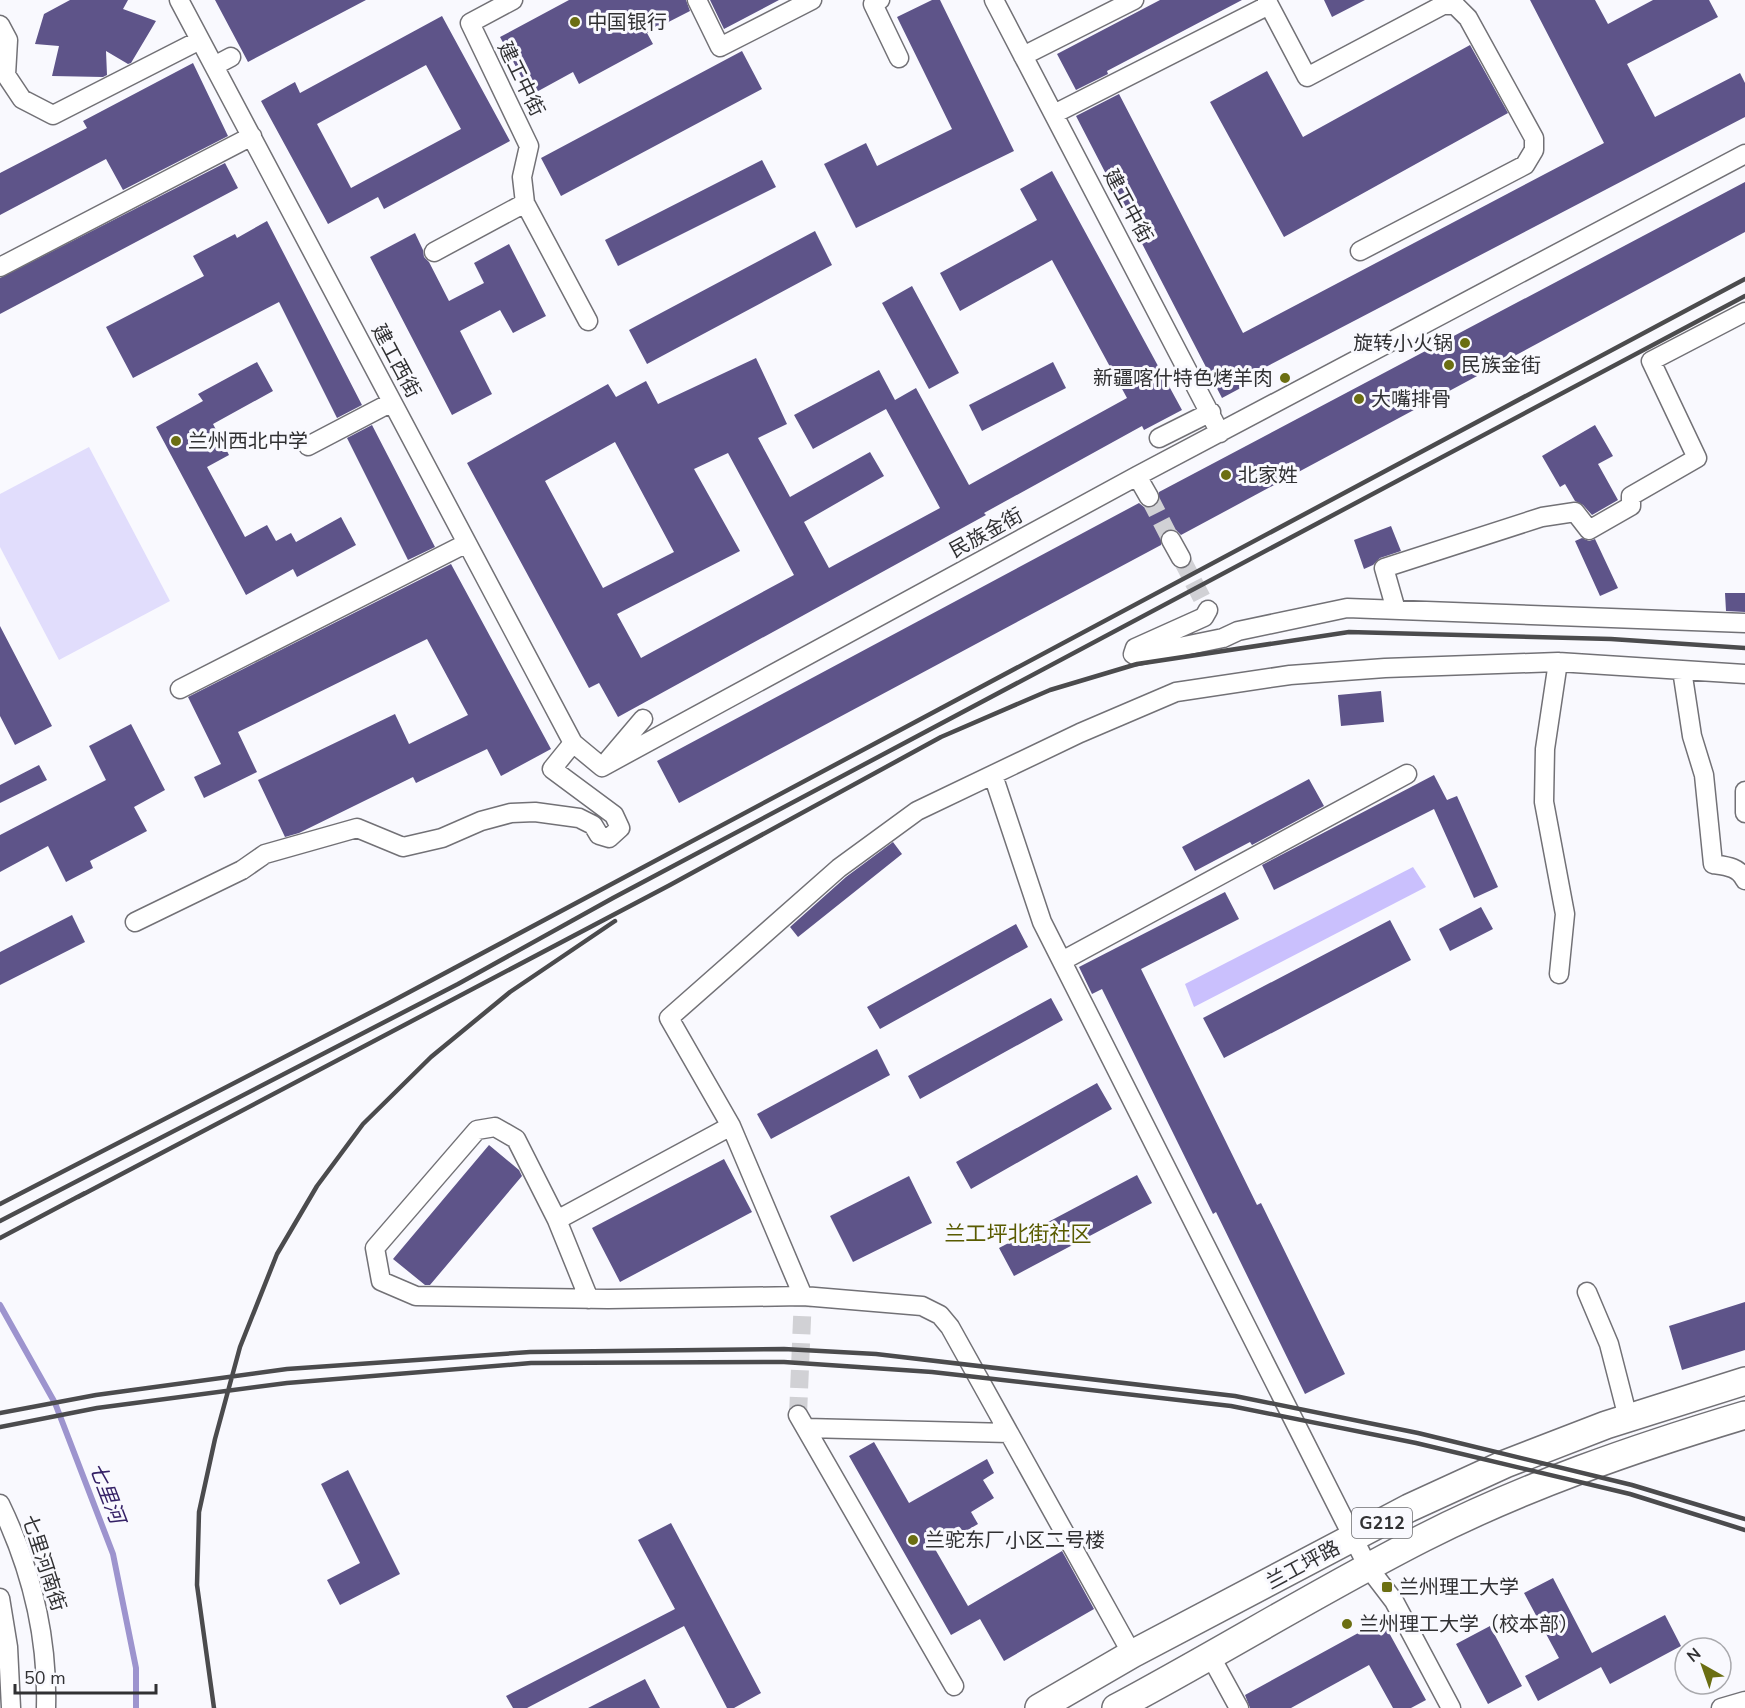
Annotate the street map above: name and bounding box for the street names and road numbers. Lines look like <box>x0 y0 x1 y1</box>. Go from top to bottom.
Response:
street label: 建工中街 <box>491 37 551 121</box>
street label: 建工中街 <box>1097 164 1159 248</box>
street label: 建工西街 <box>365 319 427 403</box>
street label: 民族金街 <box>944 502 1028 564</box>
road number: G212 <box>1352 1508 1412 1538</box>
street label: 七里河南街 <box>16 1511 72 1615</box>
street label: 兰工坪路 <box>1261 1534 1345 1596</box>

